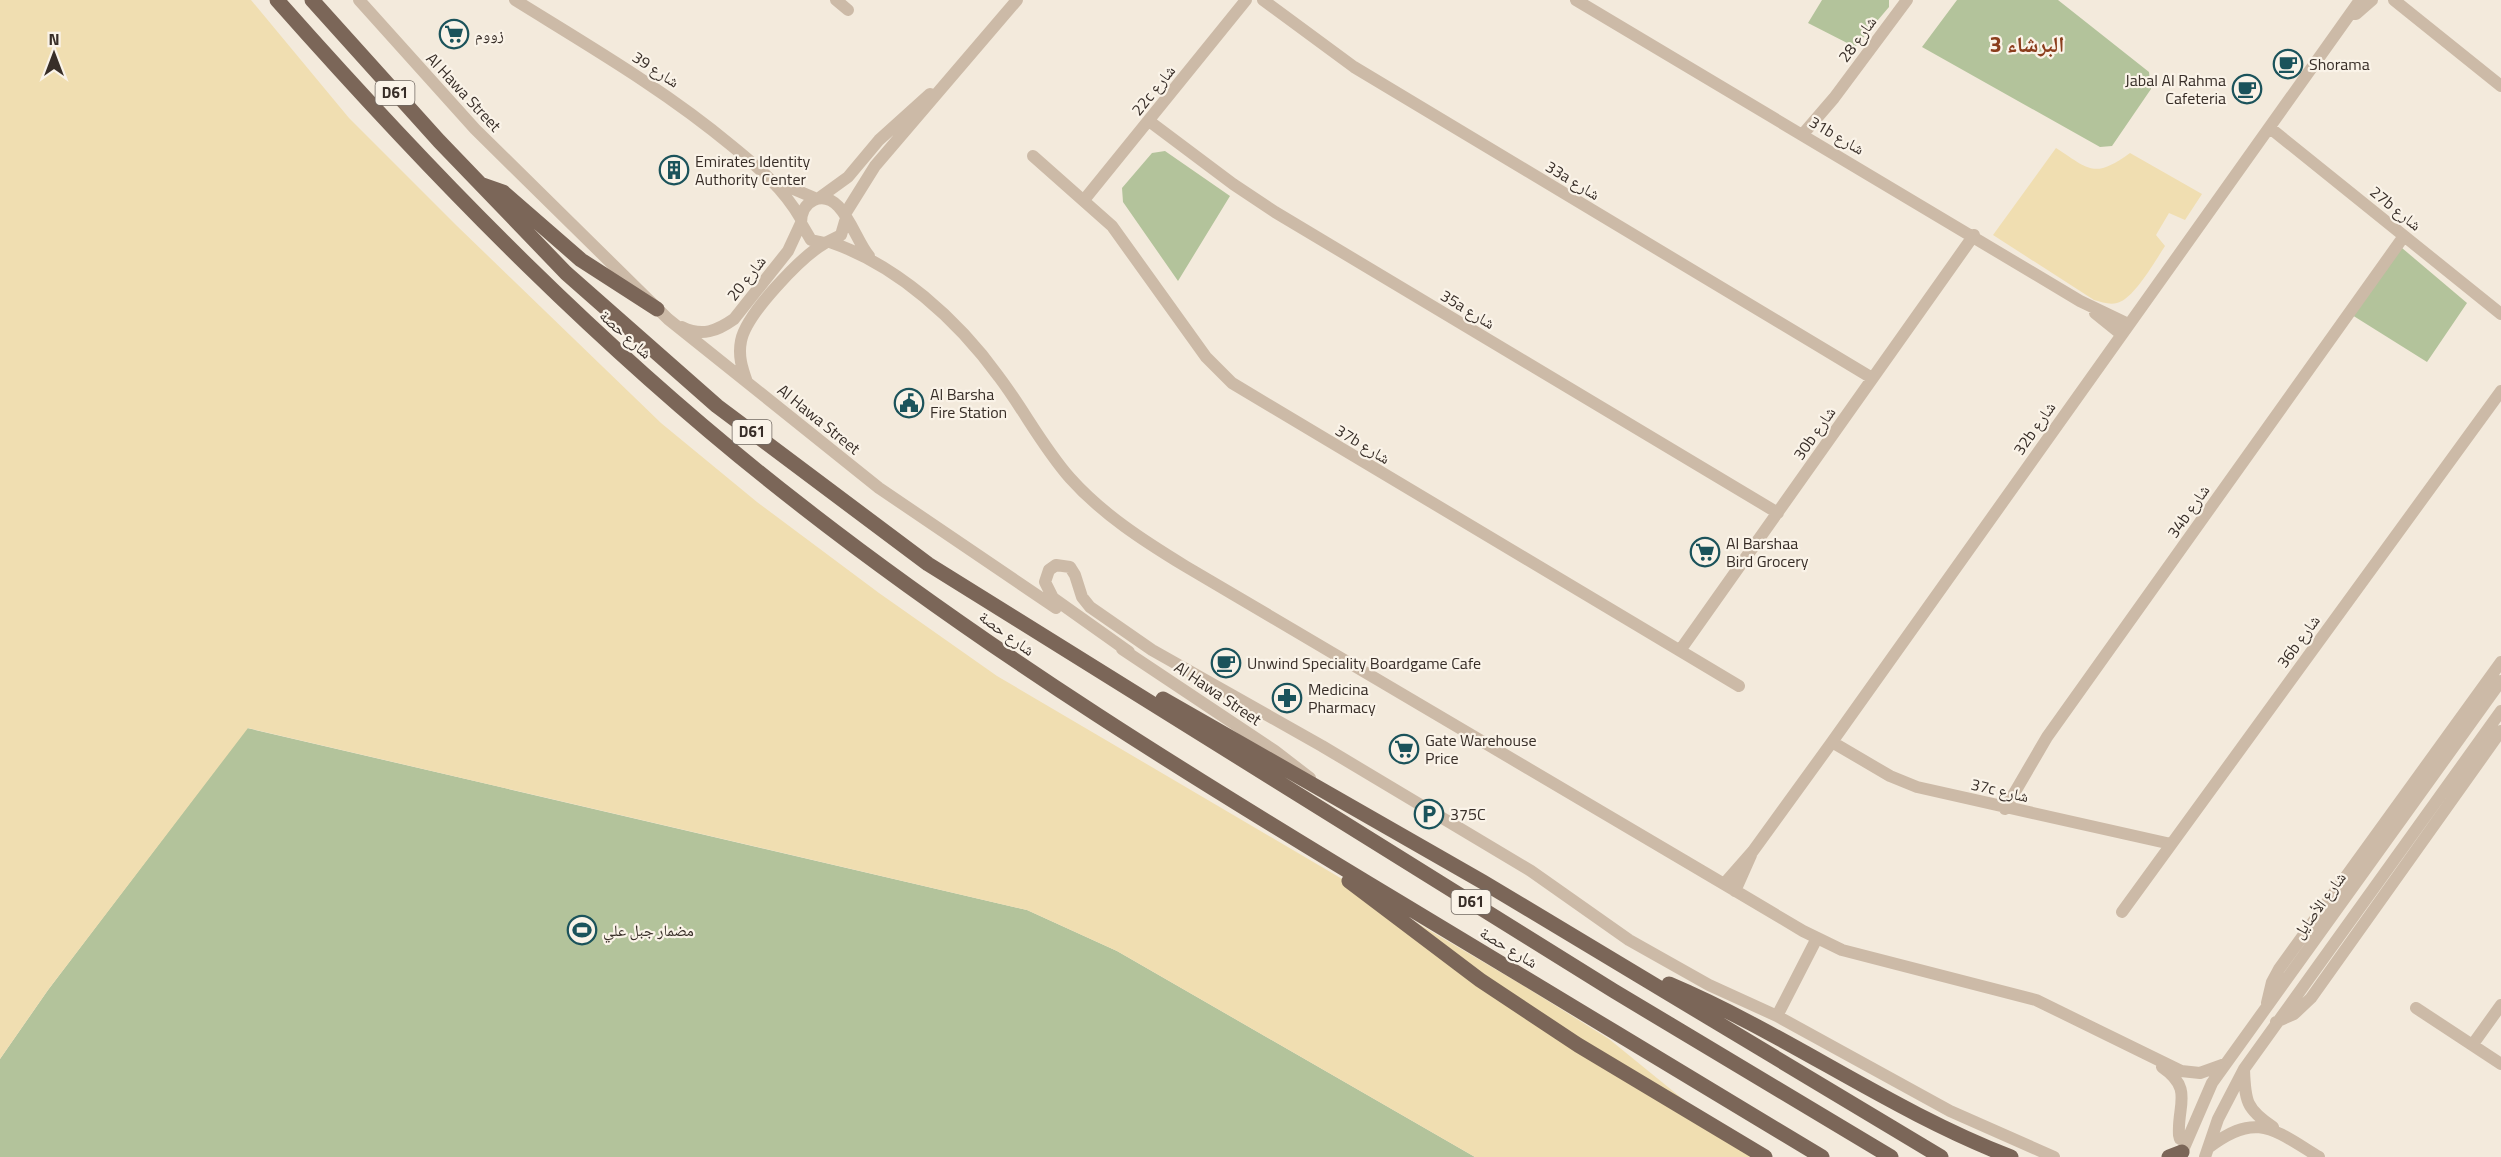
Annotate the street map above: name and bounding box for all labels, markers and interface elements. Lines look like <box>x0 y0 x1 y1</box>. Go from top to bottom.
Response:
street label: شارع 28 <box>1832 11 1882 67</box>
supermarket icon: زووم <box>438 18 470 50</box>
place label: زووم <box>475 22 504 46</box>
north arrow <box>24 24 84 84</box>
text: N <box>48 27 60 51</box>
district label: البرشاء 3 <box>1990 27 2064 61</box>
street label: شارع 39 <box>628 45 684 93</box>
street label: Al Hawa Street <box>421 47 507 137</box>
cafe icon: Shorama <box>2272 48 2304 80</box>
place label: Shorama <box>2309 52 2370 76</box>
street label: 22c شارع <box>1125 60 1181 120</box>
place label: Jabal Al Rahma Cafeteria <box>2125 68 2226 110</box>
cafe icon: Jabal Al Rahma Cafeteria <box>2231 73 2263 105</box>
road number: D61 <box>376 81 414 105</box>
street label: 31b شارع <box>1805 110 1869 160</box>
place label: Emirates Identity Authority Center <box>695 149 811 191</box>
building icon: Emirates Identity Authority Center <box>658 154 690 186</box>
street label: 33a شارع <box>1541 154 1605 206</box>
street label: 27b شارع <box>2365 180 2427 236</box>
street label: شارع 20 <box>721 250 771 306</box>
street label: 35a شارع <box>1436 283 1500 335</box>
street label: شارع حصة <box>594 304 658 364</box>
street label: Al Hawa Street <box>772 378 866 460</box>
place label: Al Barsha Fire Station <box>930 382 1007 424</box>
public building icon: Al Barsha Fire Station <box>893 387 925 419</box>
street label: 32b شارع <box>2007 396 2061 460</box>
street label: 30b شارع <box>1787 401 1841 465</box>
street label: 37b شارع <box>1331 418 1395 470</box>
road number: D61 <box>732 420 771 444</box>
street label: 34b شارع <box>2161 479 2215 543</box>
place label: Al Barshaa Bird Grocery <box>1726 531 1809 573</box>
supermarket icon: Al Barshaa Bird Grocery <box>1689 536 1721 568</box>
street label: شارع حصة <box>974 605 1040 661</box>
street label: 36b شارع <box>2271 610 2325 672</box>
cafe icon: Unwind Speciality Boardgame Cafe <box>1210 647 1242 679</box>
place label: Unwind Speciality Boardgame Cafe <box>1247 651 1481 675</box>
street label: Al Hawa Street <box>1170 655 1267 731</box>
place label: Medicina Pharmacy <box>1308 677 1376 719</box>
pharmacy icon: Medicina Pharmacy <box>1271 682 1303 714</box>
place label: Gate Warehouse Price <box>1425 728 1537 770</box>
supermarket icon: Gate Warehouse Price <box>1388 733 1420 765</box>
street label: 37c شارع <box>1969 772 2031 808</box>
parking icon: 375C <box>1413 798 1445 830</box>
place label: 375C <box>1450 802 1486 826</box>
street label: شارع الأصايل <box>2286 867 2352 943</box>
road number: D61 <box>1452 890 1490 914</box>
sports icon: مضمار جبل علي <box>566 914 598 946</box>
place label: مضمار جبل علي <box>603 918 694 943</box>
street label: شارع حصة <box>1475 920 1543 974</box>

